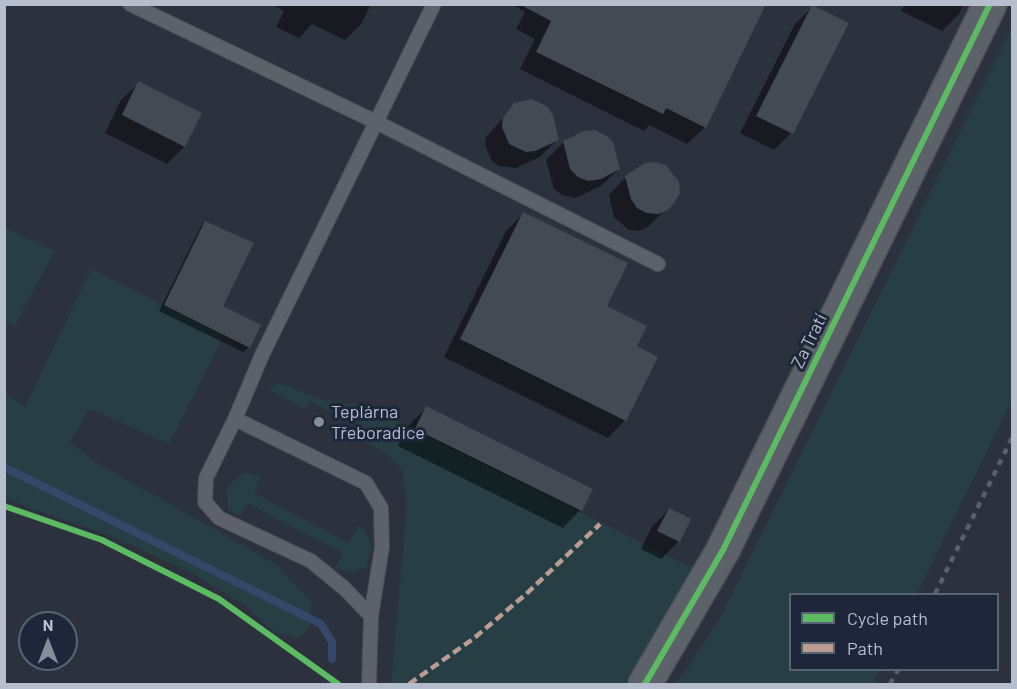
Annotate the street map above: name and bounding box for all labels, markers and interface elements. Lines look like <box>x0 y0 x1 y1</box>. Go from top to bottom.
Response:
street label: Za Tratí <box>787 310 831 372</box>
place label: Teplárna Třeboradice <box>331 401 425 444</box>
marker: Teplárna Třeboradice <box>312 415 326 429</box>
legend <box>789 593 999 671</box>
text: Cycle path <box>847 607 928 629</box>
north arrow <box>18 611 78 671</box>
text: N <box>43 615 53 634</box>
text: Path <box>847 637 883 659</box>

